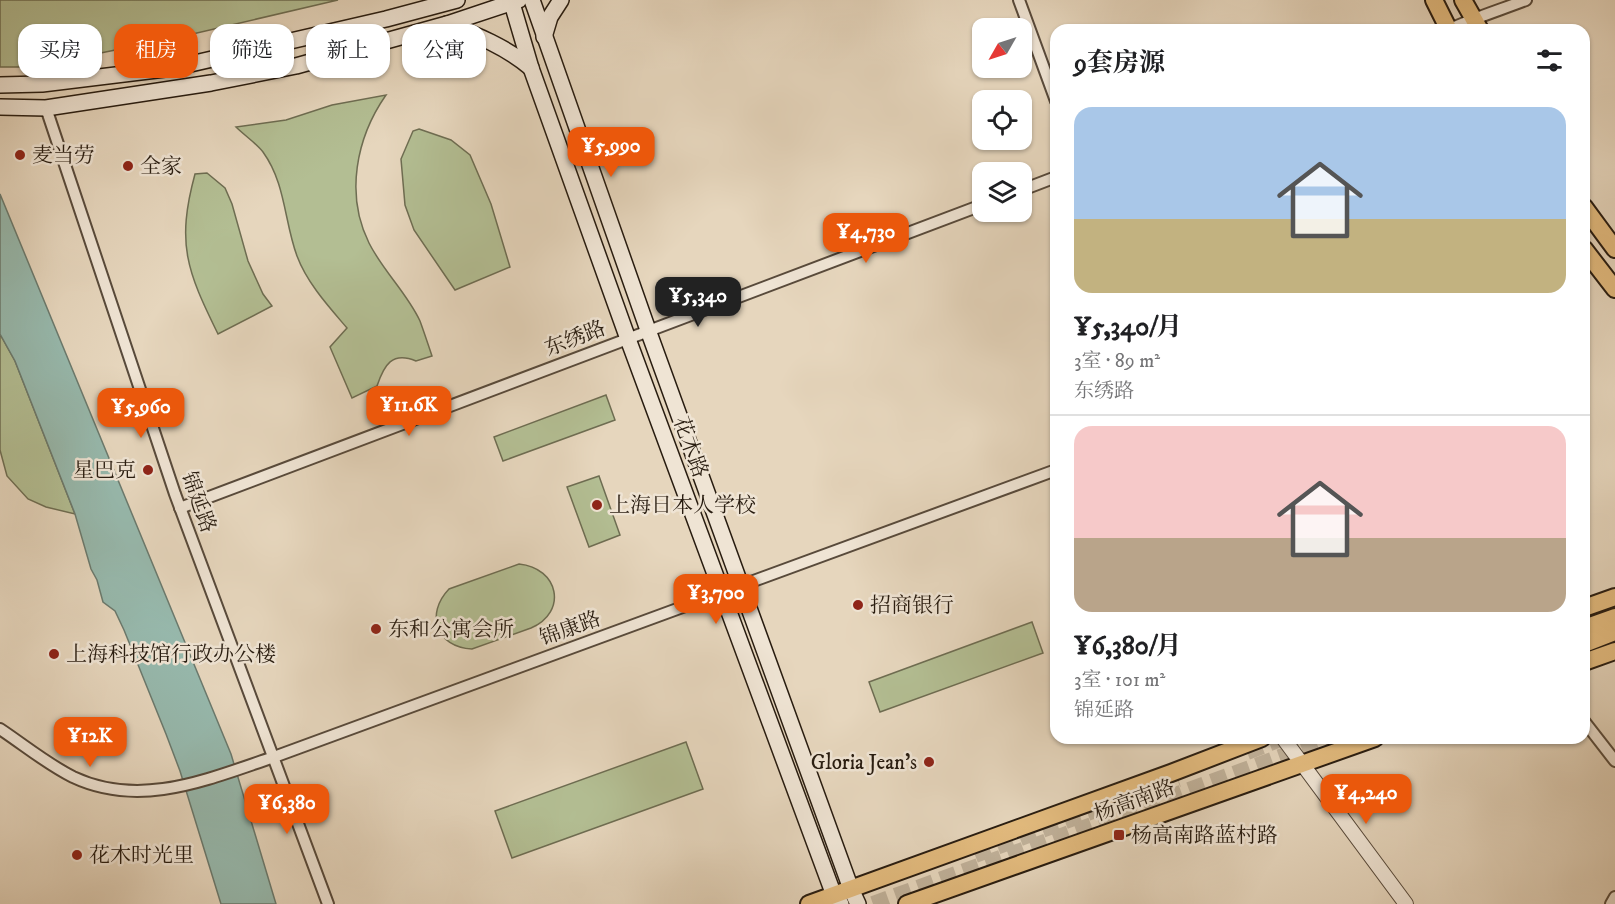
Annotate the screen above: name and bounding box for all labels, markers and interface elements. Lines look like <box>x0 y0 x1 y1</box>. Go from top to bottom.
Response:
north arrow <box>972 18 1032 78</box>
map controls <box>972 18 1032 222</box>
chip: 买房 <box>18 24 102 78</box>
chip: 租房 <box>114 24 198 78</box>
chip: 筛选 <box>210 24 294 78</box>
chip: 新上 <box>306 24 390 78</box>
chip: 公寓 <box>402 24 486 78</box>
icon: filters <box>1533 44 1566 77</box>
text: 9套房源 <box>1074 47 1165 80</box>
button: locate <box>972 90 1032 150</box>
pin: ¥5,990 <box>562 127 660 178</box>
text: ¥5,990 <box>582 134 640 159</box>
place label: 麦当劳 <box>32 143 95 169</box>
icon: home <box>1266 146 1374 254</box>
marker: 麦当劳 <box>13 148 27 162</box>
place label: 全家 <box>140 154 182 180</box>
marker: 全家 <box>121 159 135 173</box>
button: layers <box>972 162 1032 222</box>
pin: ¥4,730 <box>817 213 915 264</box>
text: ¥4,730 <box>837 220 895 245</box>
pin: ¥5,340 <box>649 277 747 328</box>
text: ¥5,340 <box>669 284 727 309</box>
text: ¥5,340/月 <box>1074 311 1182 344</box>
street label: 东绣路 <box>541 316 609 362</box>
text: 3室 · 89 m² <box>1074 349 1160 374</box>
text: 东绣路 <box>1074 379 1134 404</box>
pin: ¥11.6K <box>360 386 458 437</box>
pin: ¥5,960 <box>92 388 190 439</box>
text: ¥11.6K <box>380 393 438 418</box>
text: ¥5,960 <box>111 395 171 420</box>
street label: 花木路 <box>667 413 713 481</box>
place label: 星巴克 <box>73 458 136 484</box>
marker: 星巴克 <box>141 463 155 477</box>
icon: home <box>1266 465 1374 573</box>
street label: 锦延路 <box>175 468 221 536</box>
place label: 上海日本人学校 <box>609 493 756 519</box>
marker: 上海日本人学校 <box>590 498 604 512</box>
pin: ¥3,700 <box>667 574 765 625</box>
text: ¥3,700 <box>687 581 745 606</box>
place label: 招商银行 <box>870 593 954 619</box>
marker: 招商银行 <box>851 598 865 612</box>
street label: 锦康路 <box>536 606 604 652</box>
place label: 东和公寓会所 <box>388 617 514 643</box>
marker: 东和公寓会所 <box>369 622 383 636</box>
text: ¥6,380/月 <box>1074 630 1182 663</box>
place label: 上海科技馆行政办公楼 <box>66 642 276 668</box>
marker: 上海科技馆行政办公楼 <box>47 647 61 661</box>
text: 3室 · 101 m² <box>1074 668 1165 693</box>
text: 锦延路 <box>1074 698 1134 723</box>
pin: ¥12K <box>54 717 126 768</box>
text: ¥12K <box>68 724 112 749</box>
place label: Gloria Jean's <box>811 750 917 776</box>
marker: Gloria Jean's <box>922 755 936 769</box>
street label: 杨高南路 <box>1090 774 1178 828</box>
pin: ¥4,240 <box>1317 774 1415 825</box>
text: ¥4,240 <box>1335 781 1397 806</box>
pin: ¥6,380 <box>238 784 336 835</box>
text: ¥6,380 <box>258 791 316 816</box>
place label: 杨高南路蓝村路 <box>1131 823 1278 849</box>
marker: 杨高南路蓝村路 <box>1112 828 1126 842</box>
place label: 花木时光里 <box>89 843 194 869</box>
marker: 花木时光里 <box>70 848 84 862</box>

